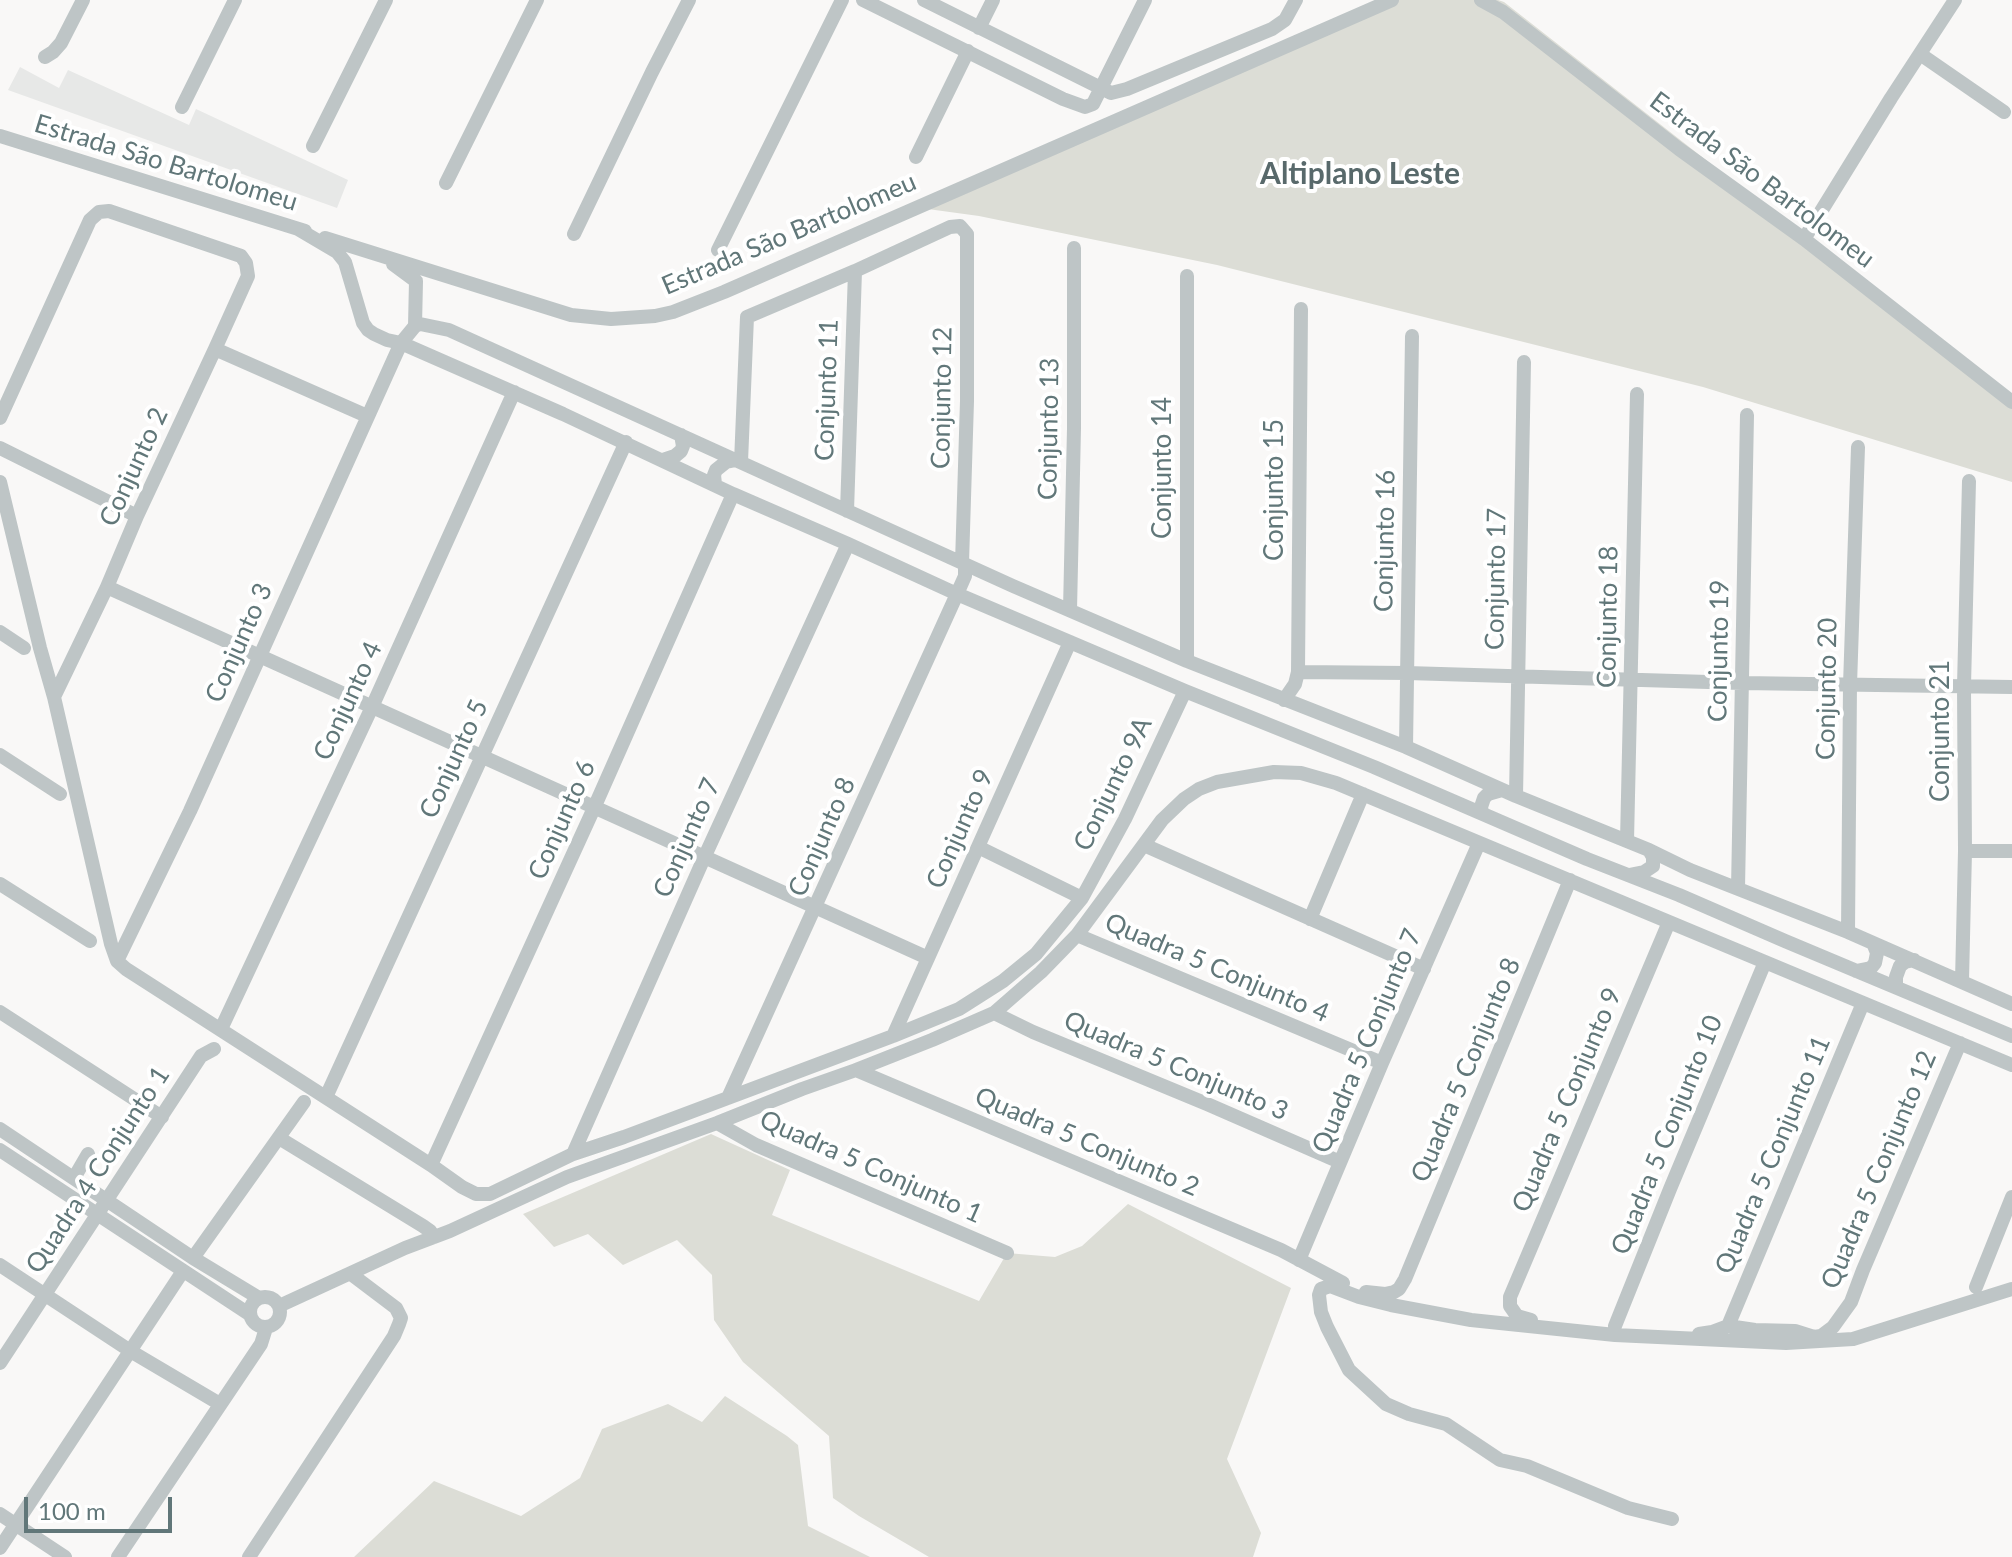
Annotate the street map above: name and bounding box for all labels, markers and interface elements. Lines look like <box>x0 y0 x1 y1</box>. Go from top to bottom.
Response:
street label: Estrada São Bartolomeu <box>1643 85 1881 275</box>
street label: Estrada São Bartolomeu <box>31 108 301 218</box>
district label: Altiplano Leste <box>1260 156 1460 192</box>
street label: Estrada São Bartolomeu <box>657 166 921 302</box>
street label: Conjunto 11 <box>809 318 845 462</box>
street label: Conjunto 12 <box>925 327 959 469</box>
street label: Conjunto 13 <box>1032 358 1066 500</box>
street label: Conjunto 14 <box>1147 397 1179 539</box>
street label: Conjunto 2 <box>93 403 175 531</box>
street label: Conjunto 15 <box>1259 419 1291 561</box>
street label: Conjunto 16 <box>1368 470 1402 612</box>
street label: Conjunto 17 <box>1479 508 1513 650</box>
street label: Conjunto 18 <box>1591 546 1625 688</box>
street label: Conjunto 3 <box>199 579 279 707</box>
street label: Conjunto 19 <box>1702 580 1736 722</box>
street label: Conjunto 20 <box>1810 618 1844 760</box>
street label: Conjunto 4 <box>307 637 389 765</box>
street label: Conjunto 21 <box>1925 660 1957 802</box>
street label: Conjunto 5 <box>413 695 495 823</box>
street label: Conjunto 9A <box>1067 712 1159 856</box>
street label: Conjunto 6 <box>522 756 602 884</box>
street label: Conjunto 9 <box>920 765 1000 893</box>
street label: Conjunto 8 <box>782 773 862 901</box>
street label: Conjunto 7 <box>647 774 727 902</box>
street label: Quadra 5 Conjunto 4 <box>1100 907 1334 1029</box>
street label: Quadra 5 Conjunto 7 <box>1306 924 1428 1158</box>
street label: Quadra 5 Conjunto 8 <box>1405 953 1527 1187</box>
street label: Quadra 5 Conjunto 9 <box>1506 983 1628 1217</box>
street label: Quadra 5 Conjunto 3 <box>1059 1005 1293 1127</box>
street label: Quadra 5 Conjunto 10 <box>1605 1011 1729 1259</box>
street label: Quadra 5 Conjunto 11 <box>1709 1031 1837 1279</box>
street label: Quadra 5 Conjunto 12 <box>1815 1046 1943 1294</box>
street label: Quadra 4 Conjunto 1 <box>19 1061 177 1279</box>
street label: Quadra 5 Conjunto 2 <box>970 1081 1204 1203</box>
street label: Quadra 5 Conjunto 1 <box>755 1104 987 1230</box>
scale bar <box>28 1481 176 1531</box>
text: 100 m <box>38 1496 106 1525</box>

